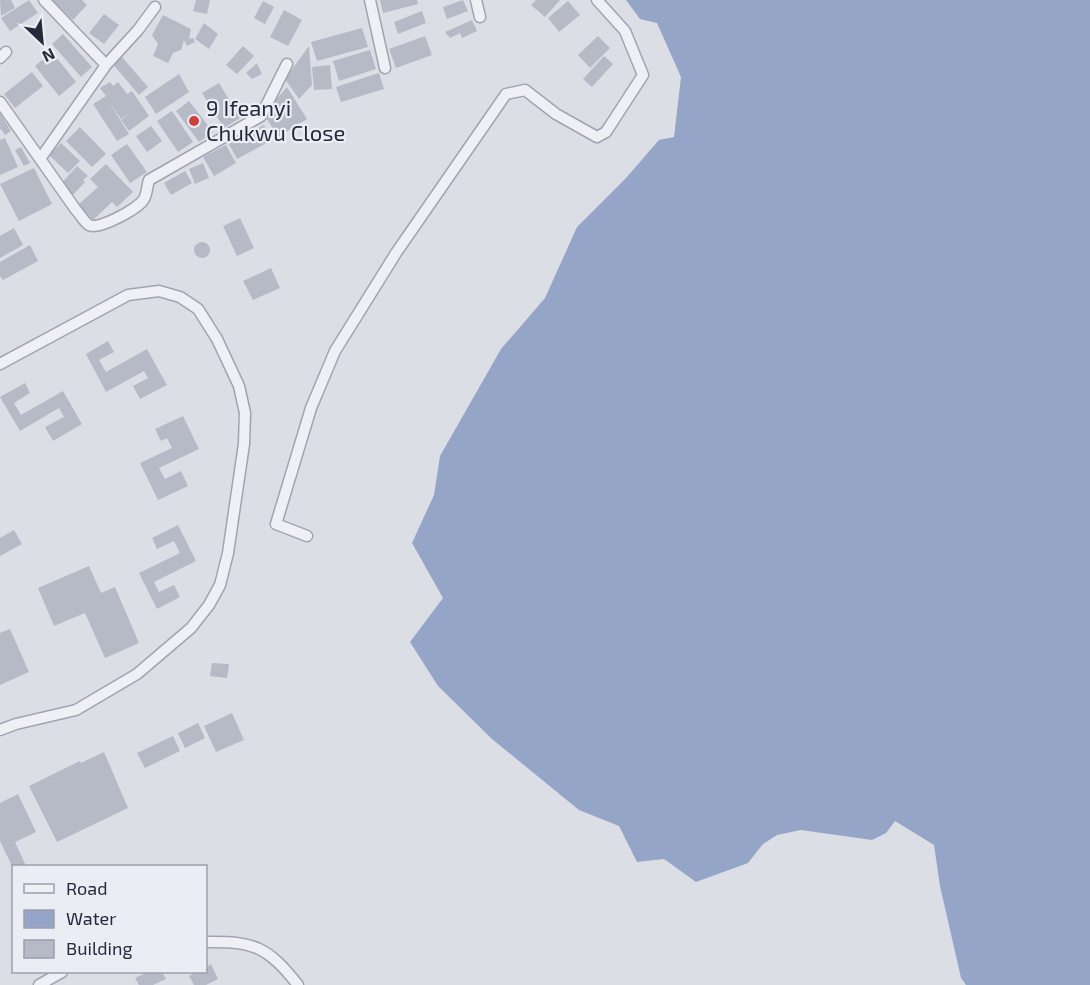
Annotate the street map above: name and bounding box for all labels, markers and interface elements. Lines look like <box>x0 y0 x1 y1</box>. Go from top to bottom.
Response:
north arrow <box>12 12 72 72</box>
text: N <box>39 45 58 67</box>
place label: 9 Ifeanyi Chukwu Close <box>206 94 345 145</box>
marker: 9 Ifeanyi Chukwu Close <box>187 114 201 128</box>
legend <box>12 865 207 973</box>
text: Road <box>66 877 107 899</box>
text: Water <box>66 907 116 929</box>
text: Building <box>66 937 133 959</box>

